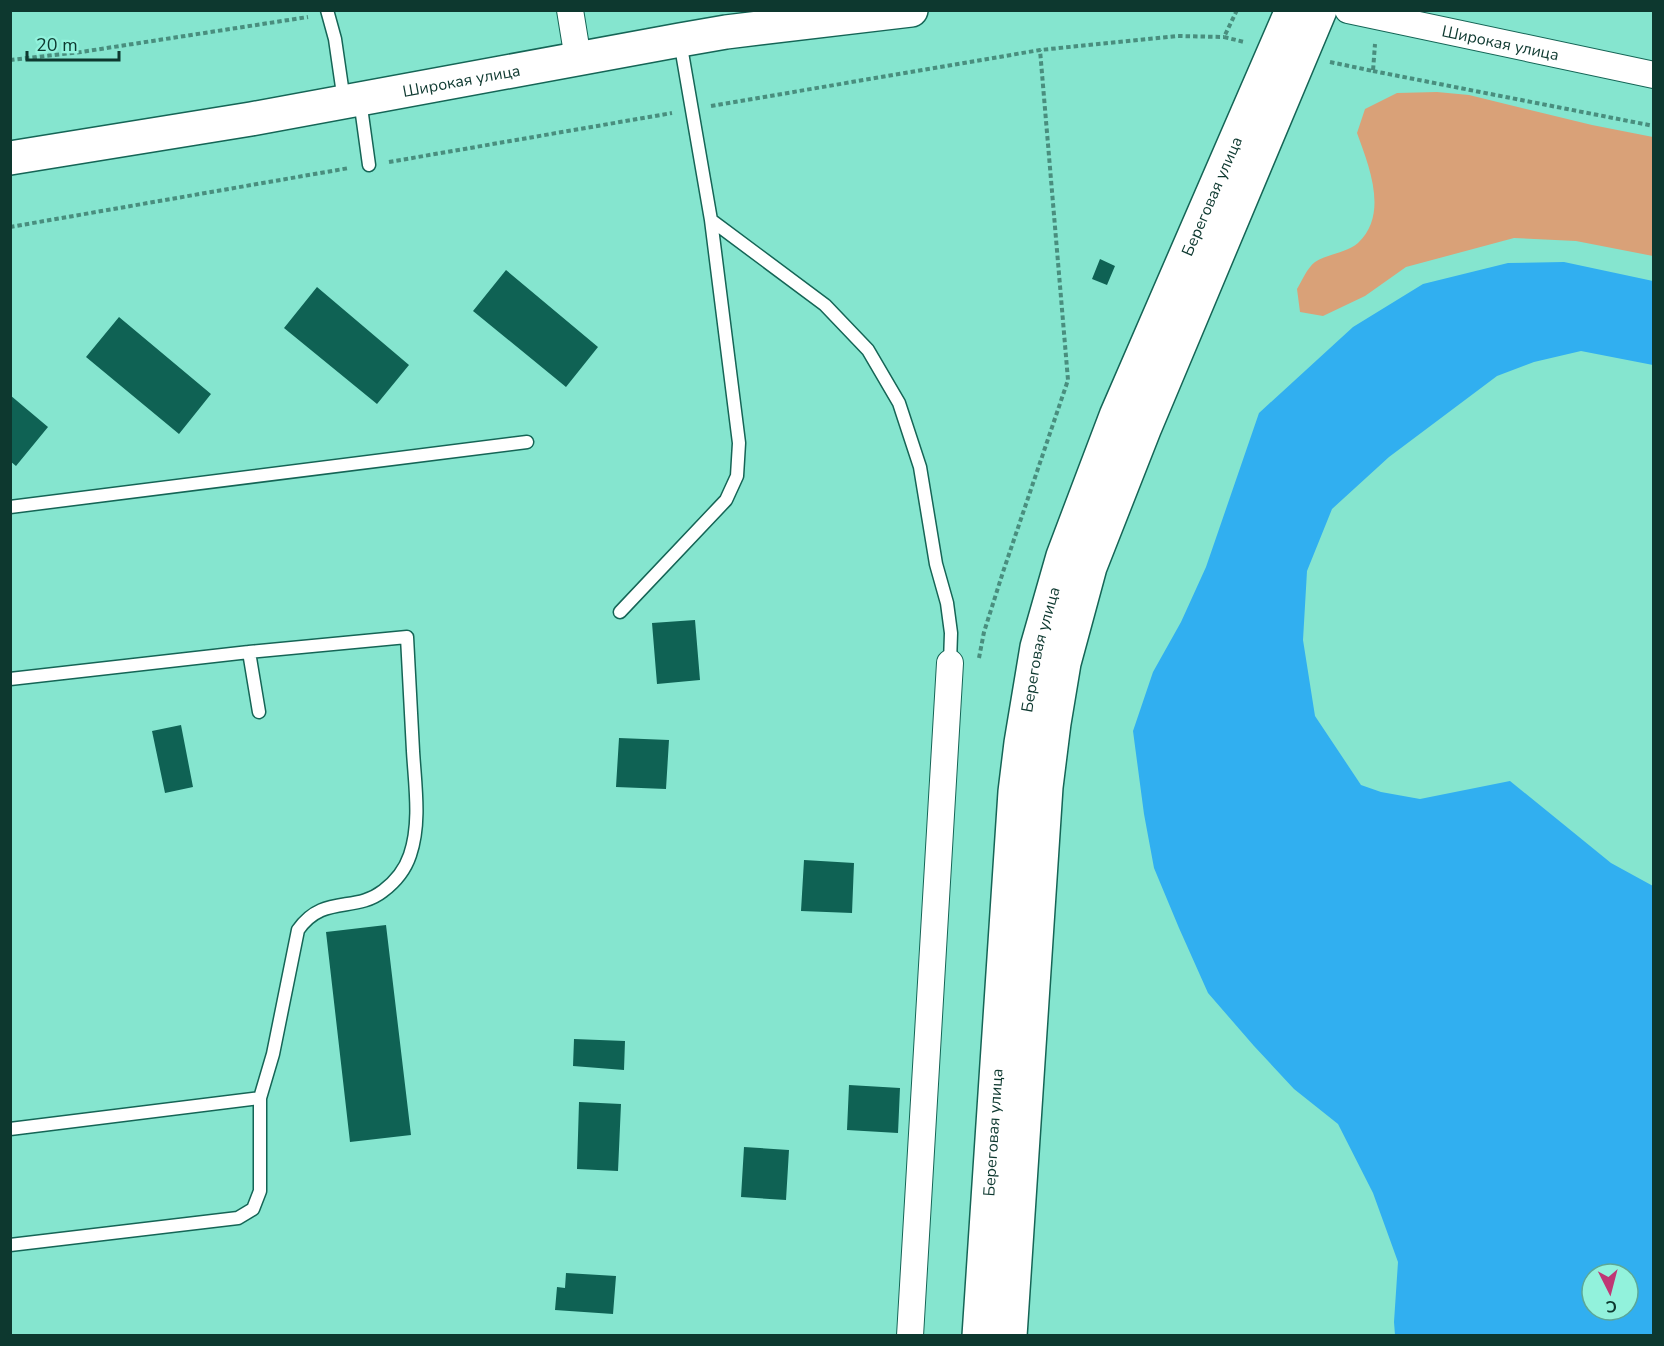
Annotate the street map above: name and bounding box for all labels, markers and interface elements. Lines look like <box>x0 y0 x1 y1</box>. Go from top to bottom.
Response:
street label: Широкая улица <box>1440 20 1561 67</box>
scale bar <box>27 24 118 62</box>
text: 20 m <box>36 33 78 57</box>
street label: Широкая улица <box>401 60 522 103</box>
street label: Береговая улица <box>1177 133 1248 260</box>
street label: Береговая улица <box>1016 584 1066 714</box>
street label: Береговая улица <box>978 1068 1009 1197</box>
north arrow <box>1580 1262 1640 1322</box>
text: С <box>1605 1294 1618 1317</box>

